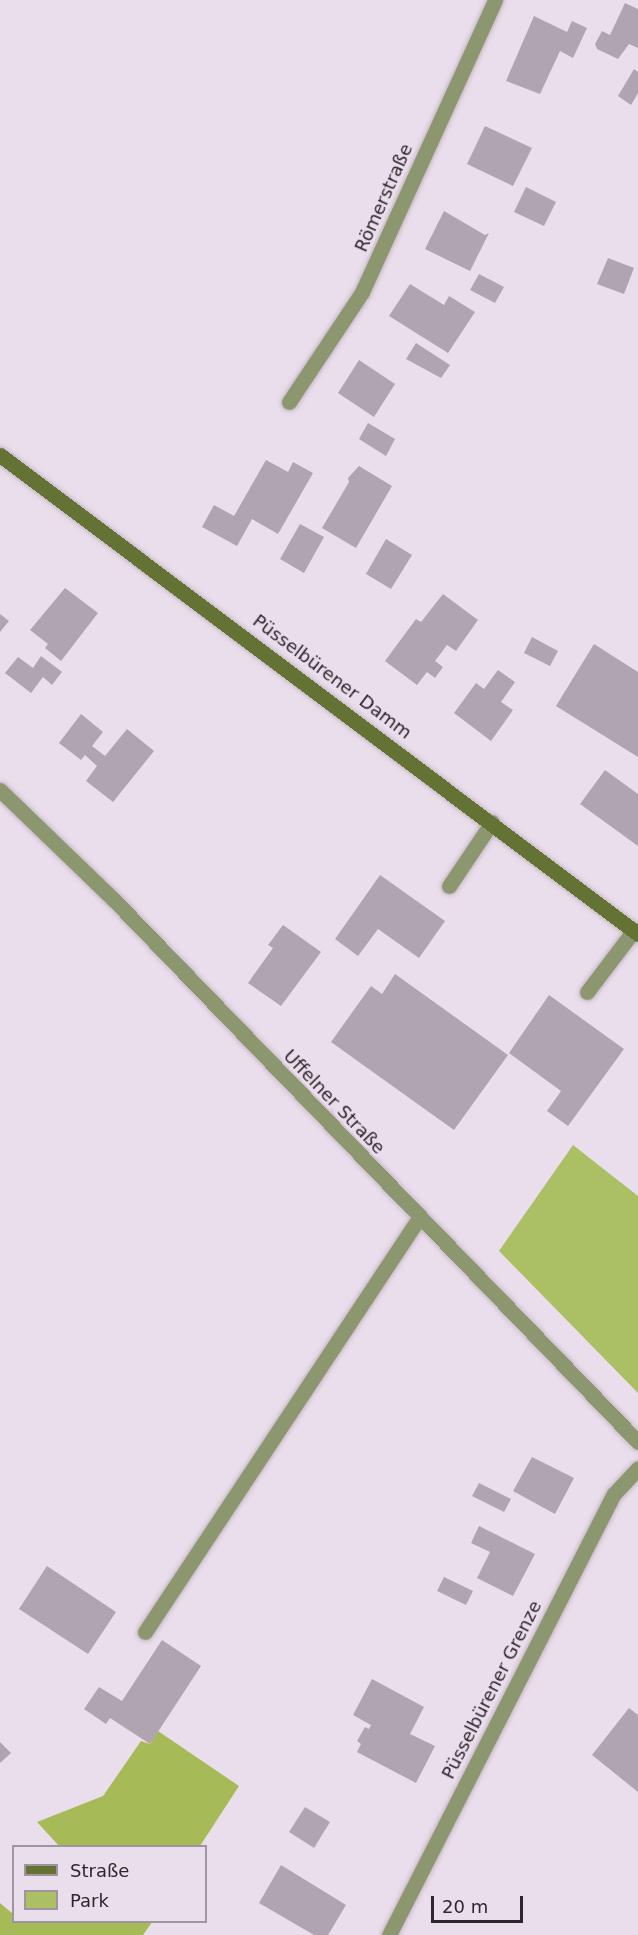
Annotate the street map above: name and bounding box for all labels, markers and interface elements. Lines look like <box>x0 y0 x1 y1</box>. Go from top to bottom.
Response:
street label: Römerstraße <box>351 141 417 255</box>
street label: Püsselbürener Damm <box>248 610 416 744</box>
street label: Uffelner Straße <box>279 1045 389 1159</box>
street label: Püsselbürener Grenze <box>438 1597 546 1783</box>
legend <box>12 1845 207 1923</box>
text: Straße <box>70 1860 129 1881</box>
scale bar <box>434 1884 526 1922</box>
text: Park <box>70 1890 109 1911</box>
text: 20 m <box>442 1896 488 1917</box>

